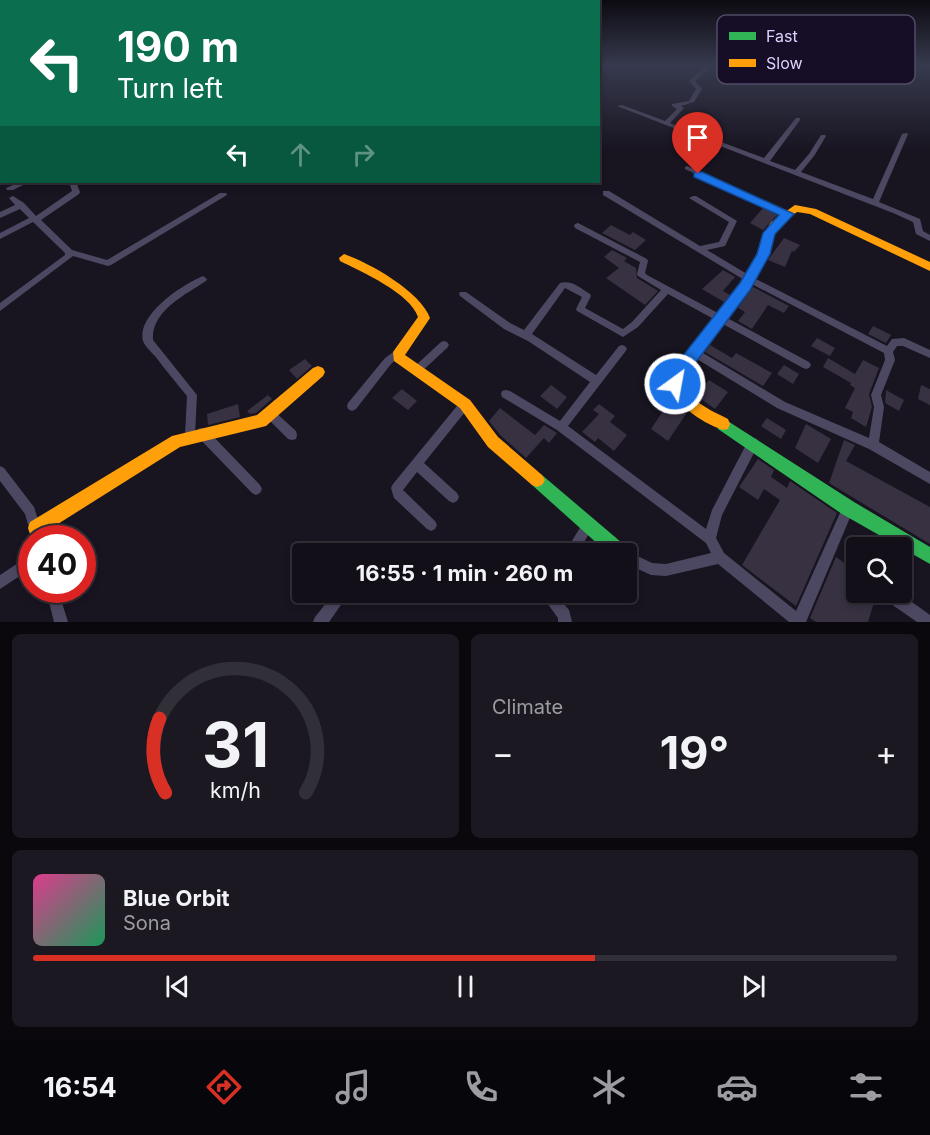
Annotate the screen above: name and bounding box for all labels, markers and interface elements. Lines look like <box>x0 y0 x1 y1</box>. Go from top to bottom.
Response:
legend <box>717 15 915 84</box>
text: 190 m <box>117 21 239 72</box>
icon: left <box>18 24 96 102</box>
text: Fast <box>766 26 798 46</box>
text: Slow <box>766 53 803 73</box>
text: Turn left <box>117 72 223 105</box>
pin <box>672 112 723 174</box>
icon: arrive <box>681 121 714 154</box>
icon: left <box>221 138 254 171</box>
icon: ahead <box>284 138 317 171</box>
icon: right <box>347 138 380 171</box>
position arrow <box>643 352 707 416</box>
speed limit sign: 40 <box>18 525 96 603</box>
map controls <box>846 537 912 603</box>
button: search <box>846 537 912 603</box>
text: 16:55 · 1 min · 260 m <box>356 560 573 586</box>
text: Climate <box>492 695 563 719</box>
text: 31 <box>202 707 269 782</box>
text: 19° <box>660 725 729 780</box>
text: − <box>492 733 514 773</box>
text: + <box>875 733 897 773</box>
text: km/h <box>210 777 261 803</box>
text: Blue Orbit <box>123 885 230 911</box>
text: Sona <box>123 911 171 935</box>
icon: previous <box>161 970 194 1003</box>
icon: pause <box>449 970 482 1003</box>
icon: next <box>737 970 770 1003</box>
icon: directions <box>203 1066 245 1108</box>
icon: music <box>332 1066 374 1108</box>
icon: phone <box>460 1066 502 1108</box>
icon: climate <box>588 1066 630 1108</box>
icon: car <box>716 1066 758 1108</box>
icon: filters <box>845 1066 887 1108</box>
text: 16:54 <box>43 1071 117 1104</box>

